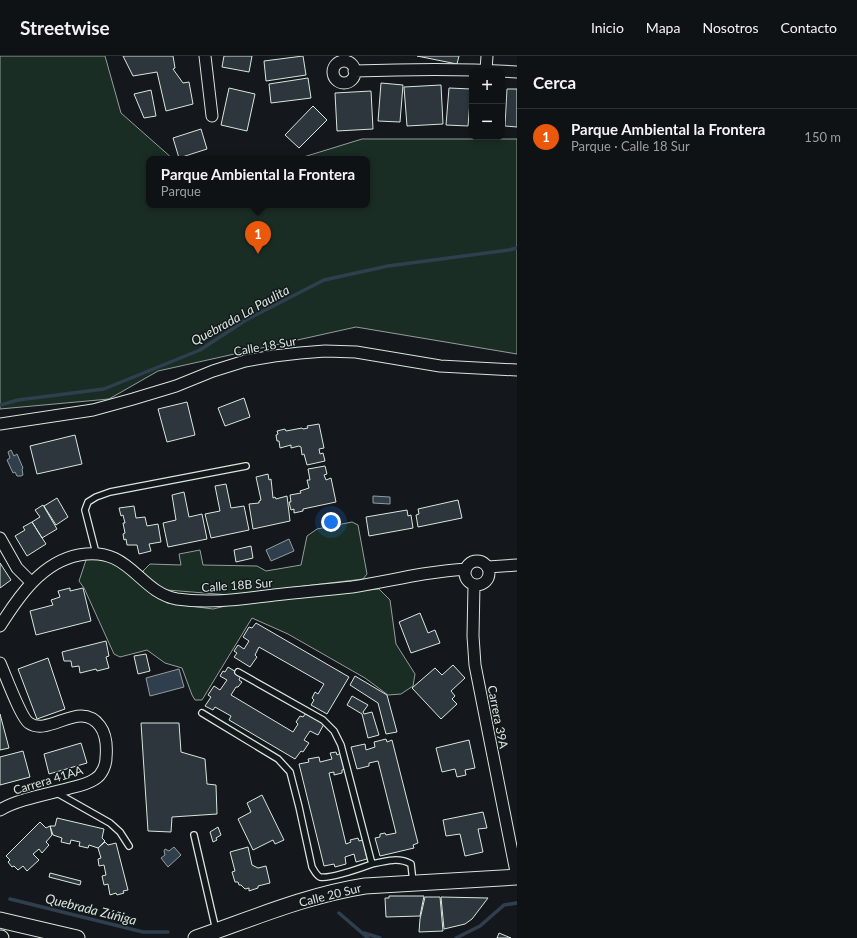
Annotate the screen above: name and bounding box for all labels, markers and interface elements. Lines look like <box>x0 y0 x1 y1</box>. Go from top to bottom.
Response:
text: Streetwise <box>20 16 110 39</box>
text: Inicio <box>591 19 624 36</box>
text: Mapa <box>646 19 680 36</box>
text: Nosotros <box>702 19 759 36</box>
text: Contacto <box>781 19 837 36</box>
map controls <box>469 68 505 140</box>
button: + <box>469 68 505 104</box>
text: Cerca <box>533 72 576 93</box>
button: − <box>469 104 505 140</box>
text: Parque Ambiental la Frontera <box>571 120 765 138</box>
text: 1 <box>542 129 550 145</box>
text: 150 m <box>804 129 841 145</box>
text: Parque · Calle 18 Sur <box>571 138 690 154</box>
popup <box>146 156 370 208</box>
text: Parque Ambiental la Frontera <box>161 165 355 183</box>
text: Parque <box>161 183 201 199</box>
pin: 1 <box>245 221 271 254</box>
water label: Quebrada La Paulita <box>188 281 292 349</box>
street label: Calle 18 Sur <box>232 333 298 359</box>
your location <box>321 512 341 532</box>
street label: Calle 18B Sur <box>201 575 274 595</box>
street label: Carrera 39A <box>485 684 512 751</box>
street label: Carrera 41AA <box>11 762 86 798</box>
street label: Calle 20 Sur <box>297 880 363 910</box>
water label: Quebrada Zúñiga <box>44 890 139 928</box>

